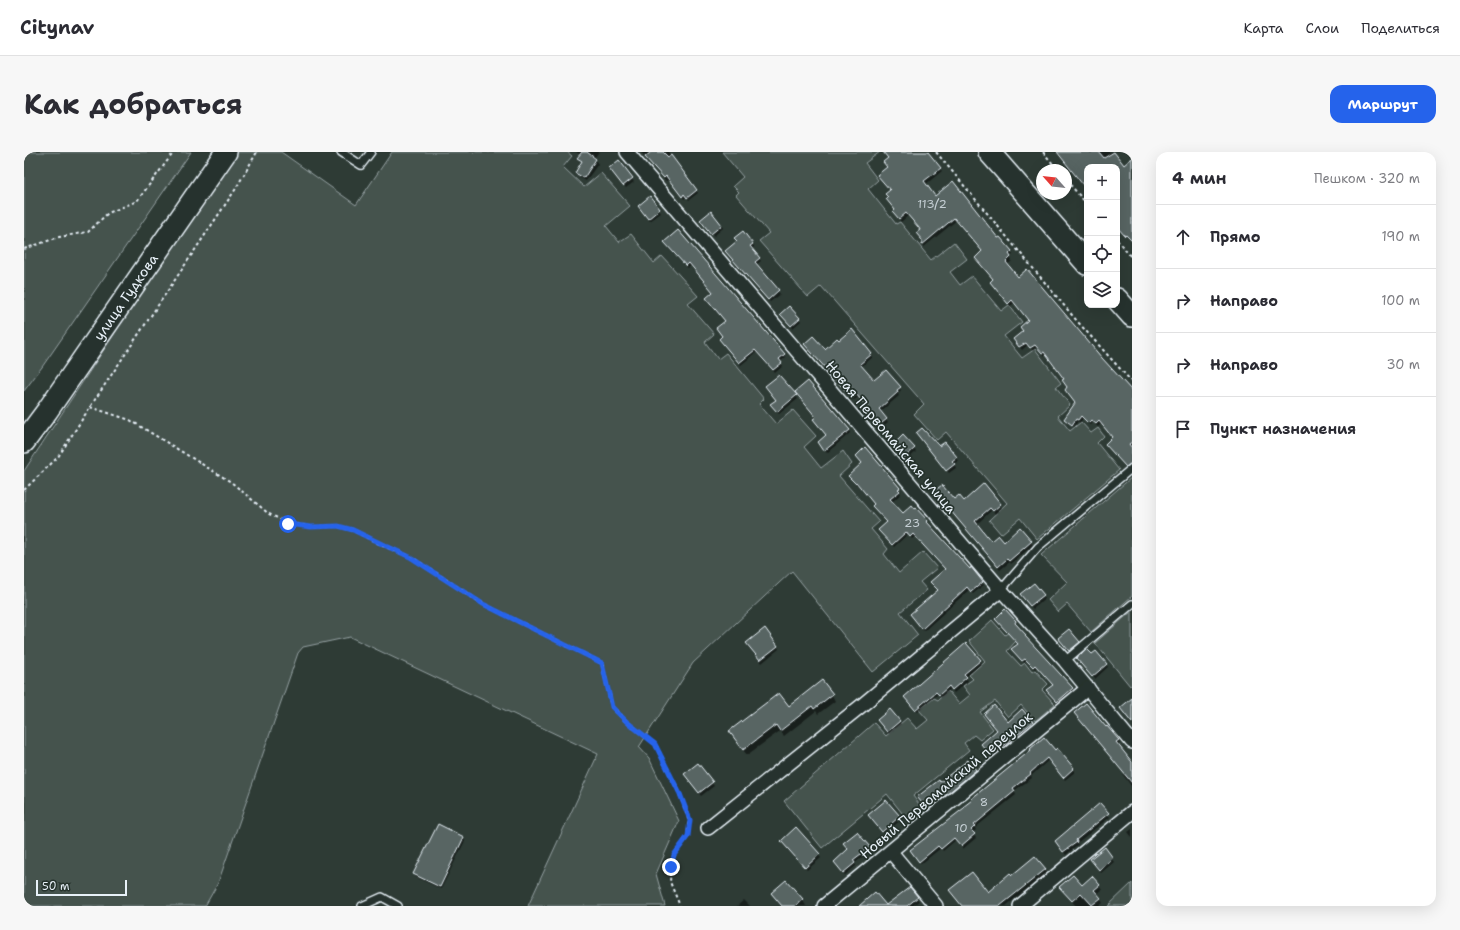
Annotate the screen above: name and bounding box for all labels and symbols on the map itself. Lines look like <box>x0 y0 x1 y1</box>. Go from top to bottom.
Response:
north arrow <box>1036 164 1072 200</box>
house number: 113/2 <box>917 196 947 212</box>
street label: улица Гудкова <box>89 250 162 344</box>
street label: Новая Первомайская улица <box>822 357 960 517</box>
route start <box>279 515 297 533</box>
house number: 23 <box>904 515 920 531</box>
street label: Новый Первомайский переулок <box>856 707 1036 863</box>
house number: 8 <box>980 794 988 810</box>
house number: 10 <box>954 820 968 836</box>
route end <box>662 858 680 876</box>
scale bar <box>36 878 127 897</box>

